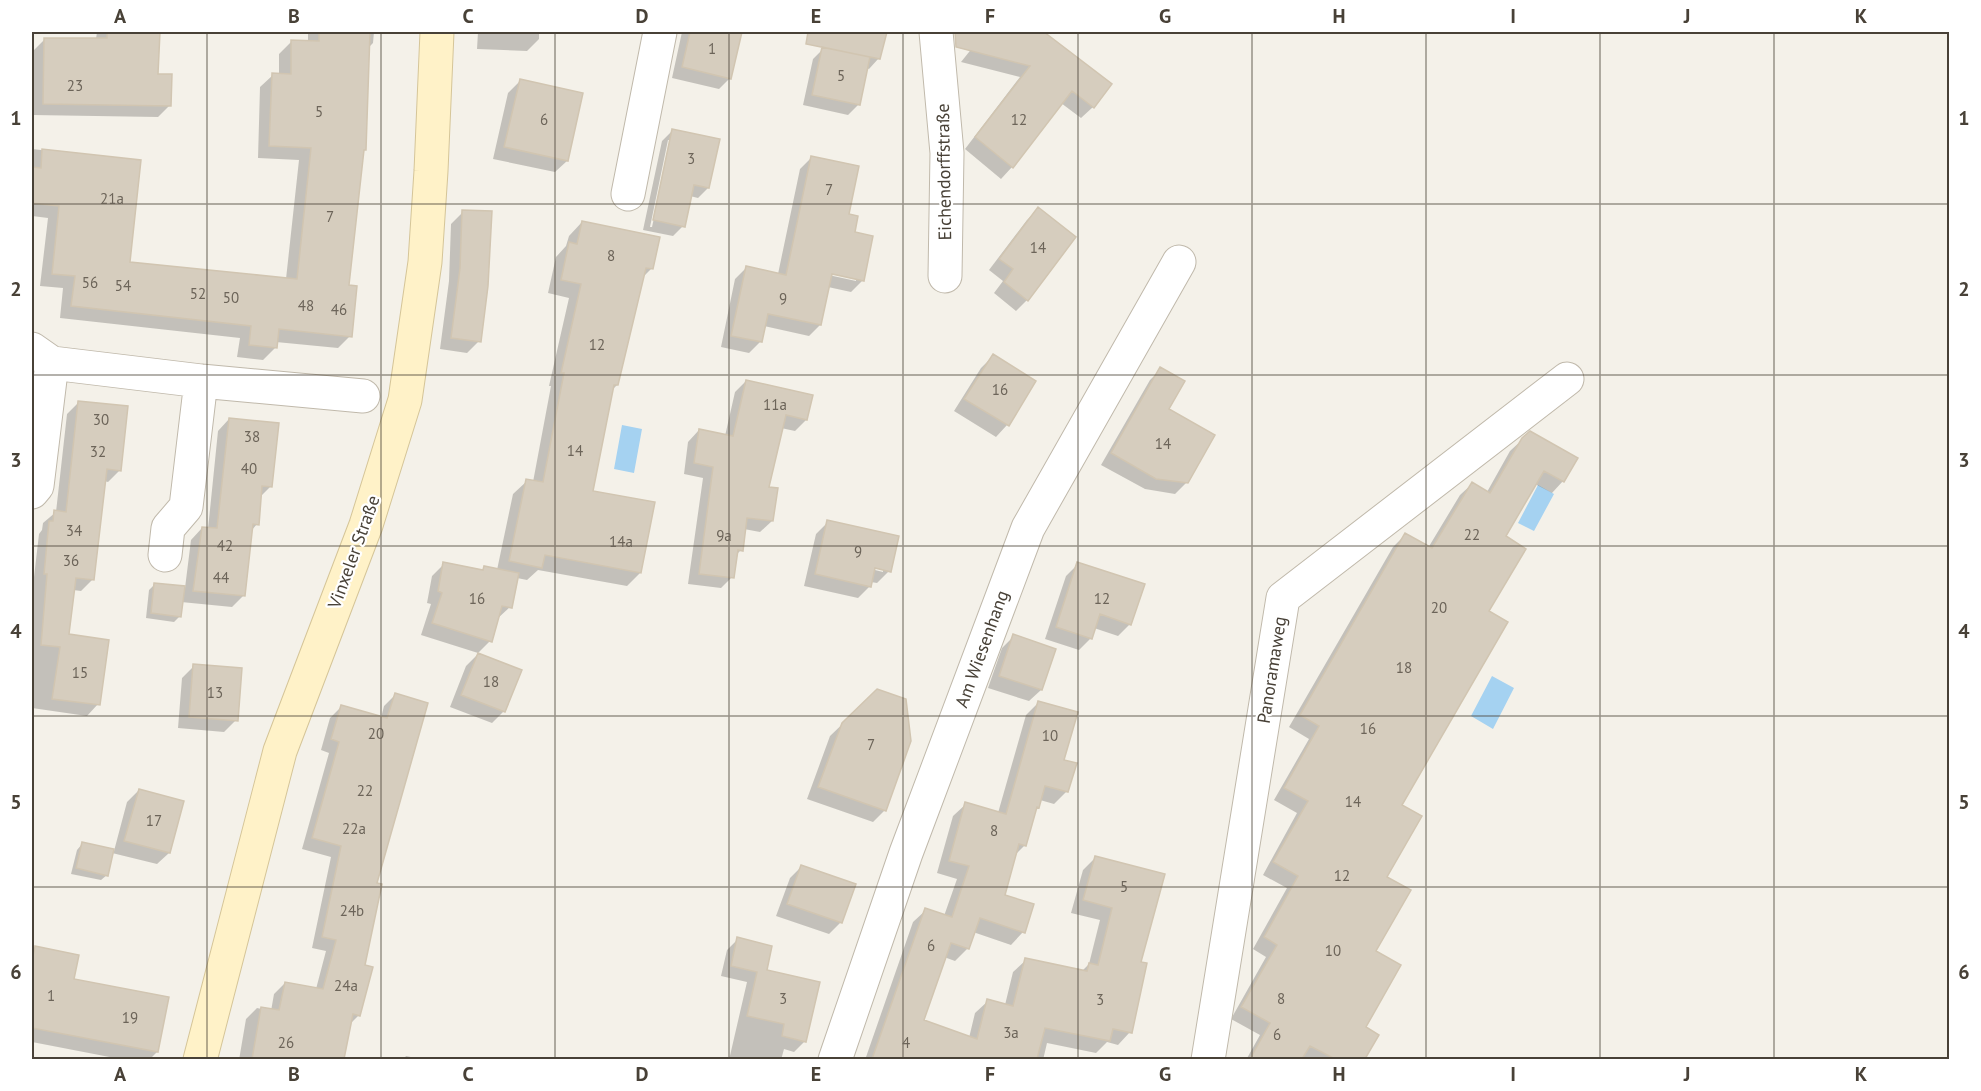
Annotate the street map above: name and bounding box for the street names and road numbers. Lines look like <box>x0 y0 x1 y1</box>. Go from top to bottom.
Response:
street label: Eichendorffstraße <box>931 103 956 241</box>
street label: Vinxeler Straße <box>322 492 385 612</box>
street label: Am Wiesenhang <box>950 587 1013 711</box>
street label: Panoramaweg <box>1252 615 1291 725</box>

